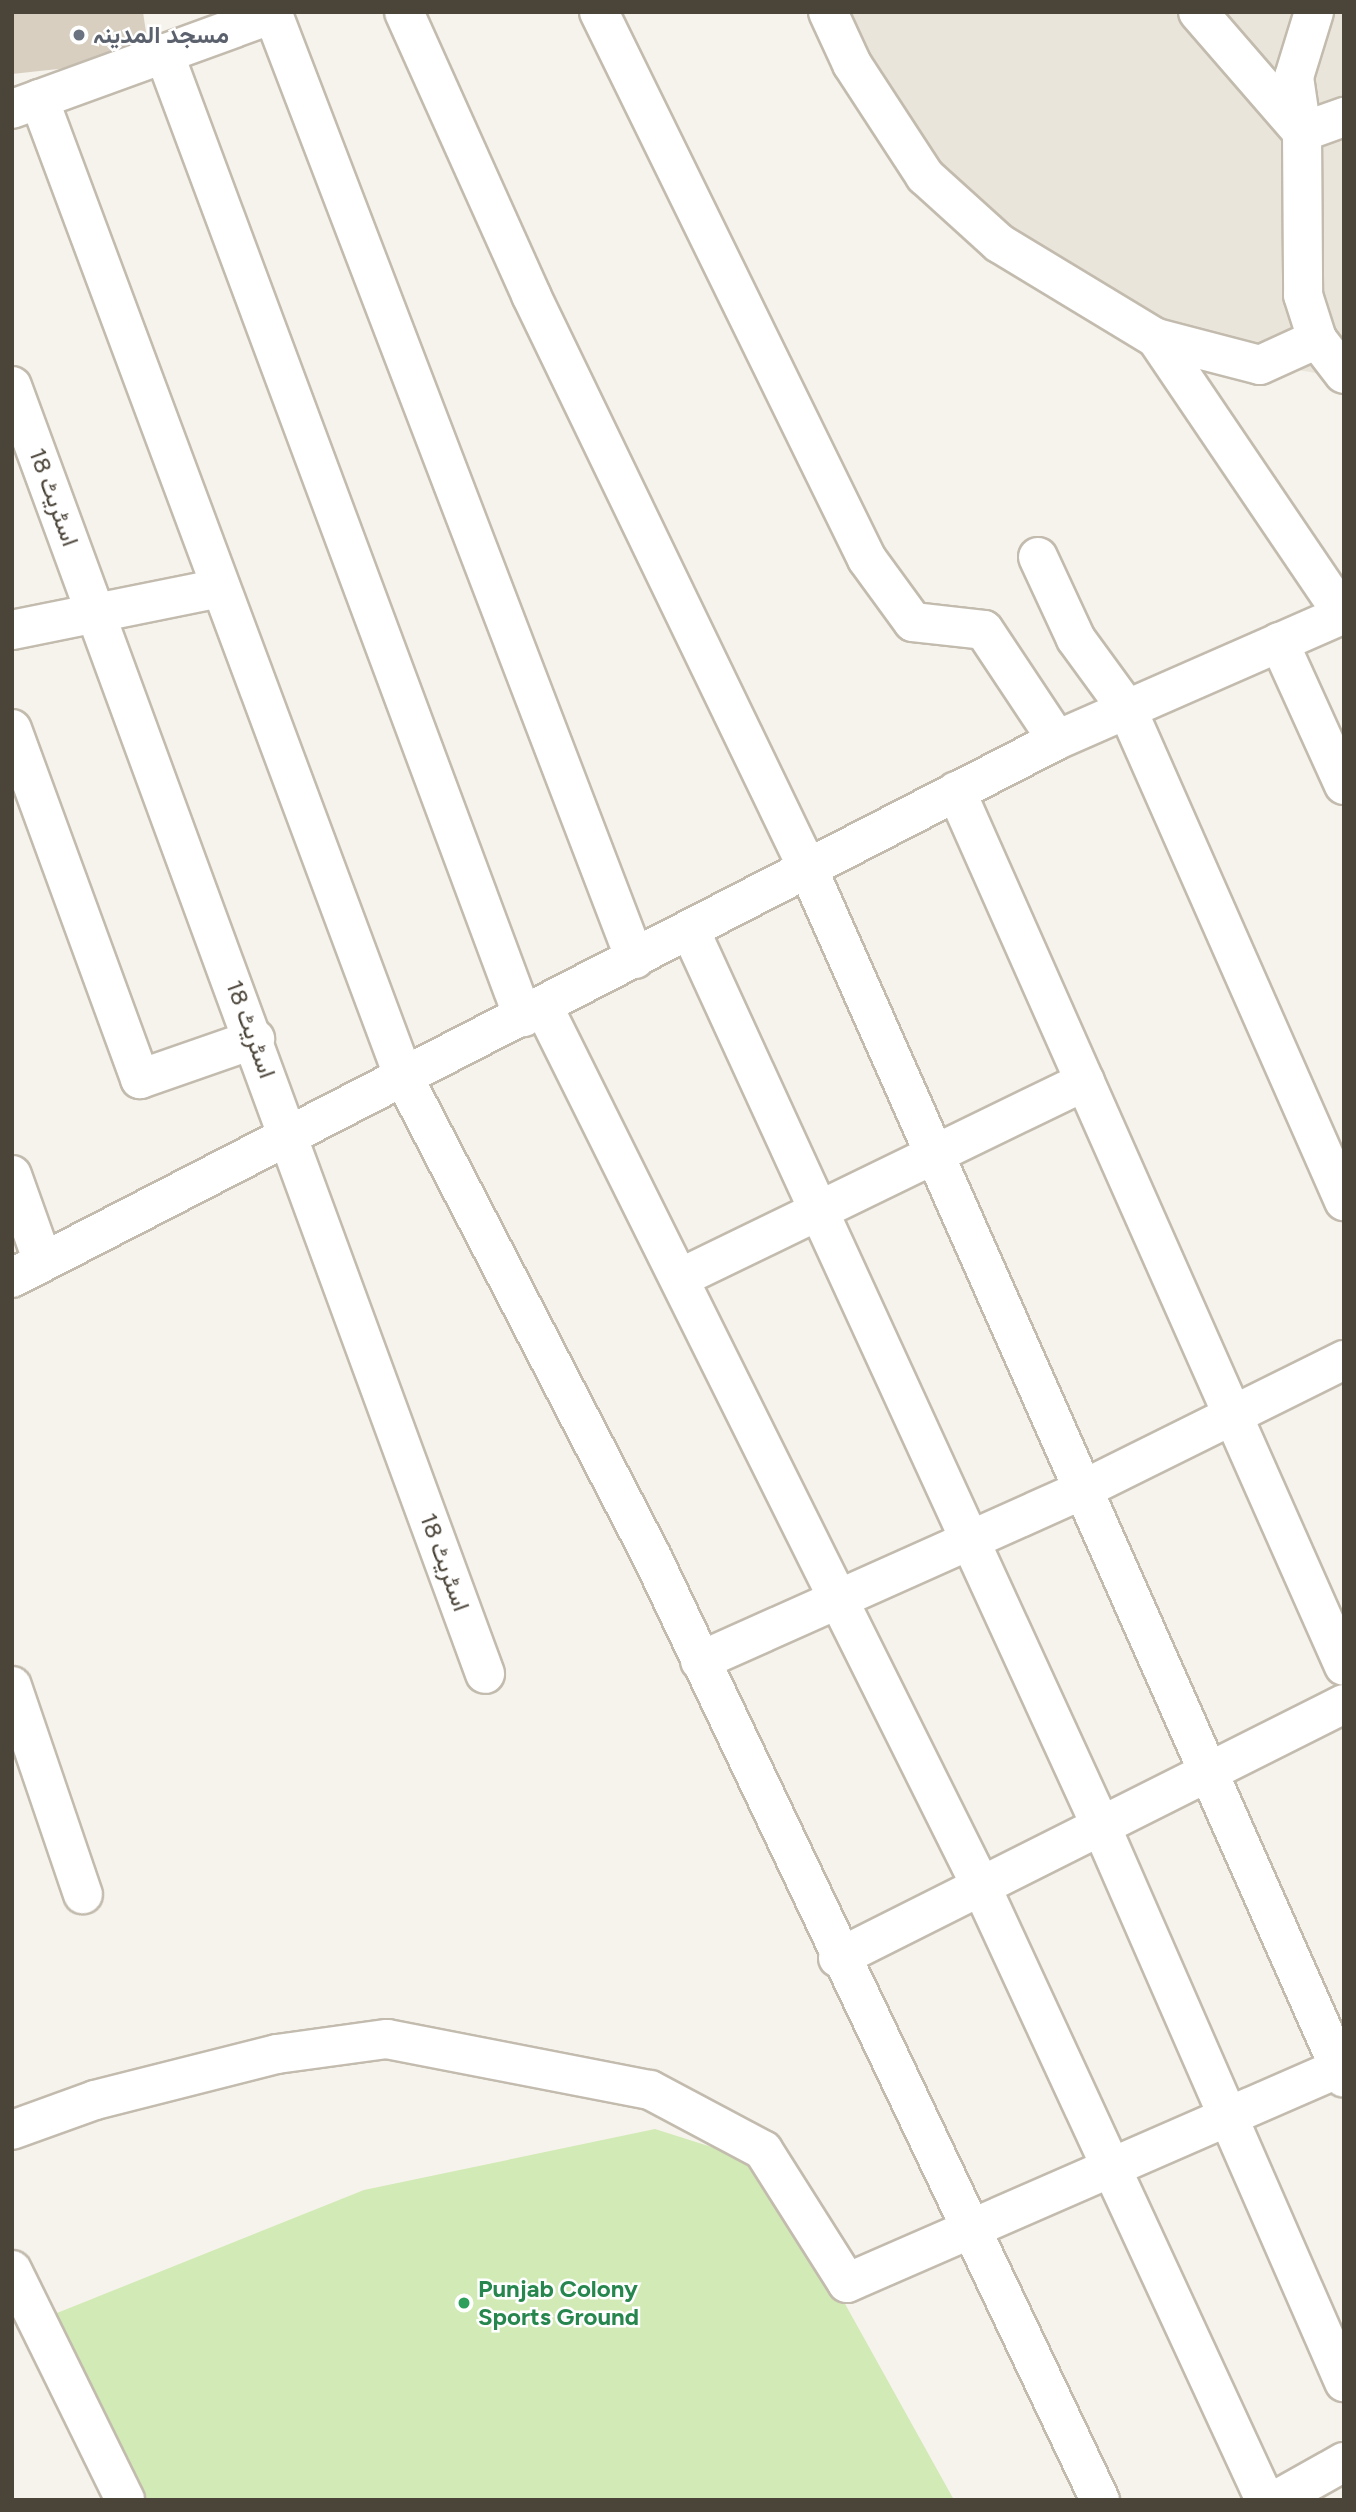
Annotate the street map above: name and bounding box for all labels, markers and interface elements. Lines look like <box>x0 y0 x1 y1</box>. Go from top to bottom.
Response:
place label: مسجد المدینہ <box>93 21 229 49</box>
marker: مسجد المدینہ <box>71 27 87 43</box>
street label: اسٹریٹ 18 <box>23 444 85 550</box>
street label: اسٹریٹ 18 <box>220 976 282 1082</box>
street label: اسٹریٹ 18 <box>414 1509 476 1615</box>
place label: Punjab Colony Sports Ground <box>478 2275 639 2331</box>
marker: Punjab Colony Sports Ground <box>456 2295 472 2311</box>

